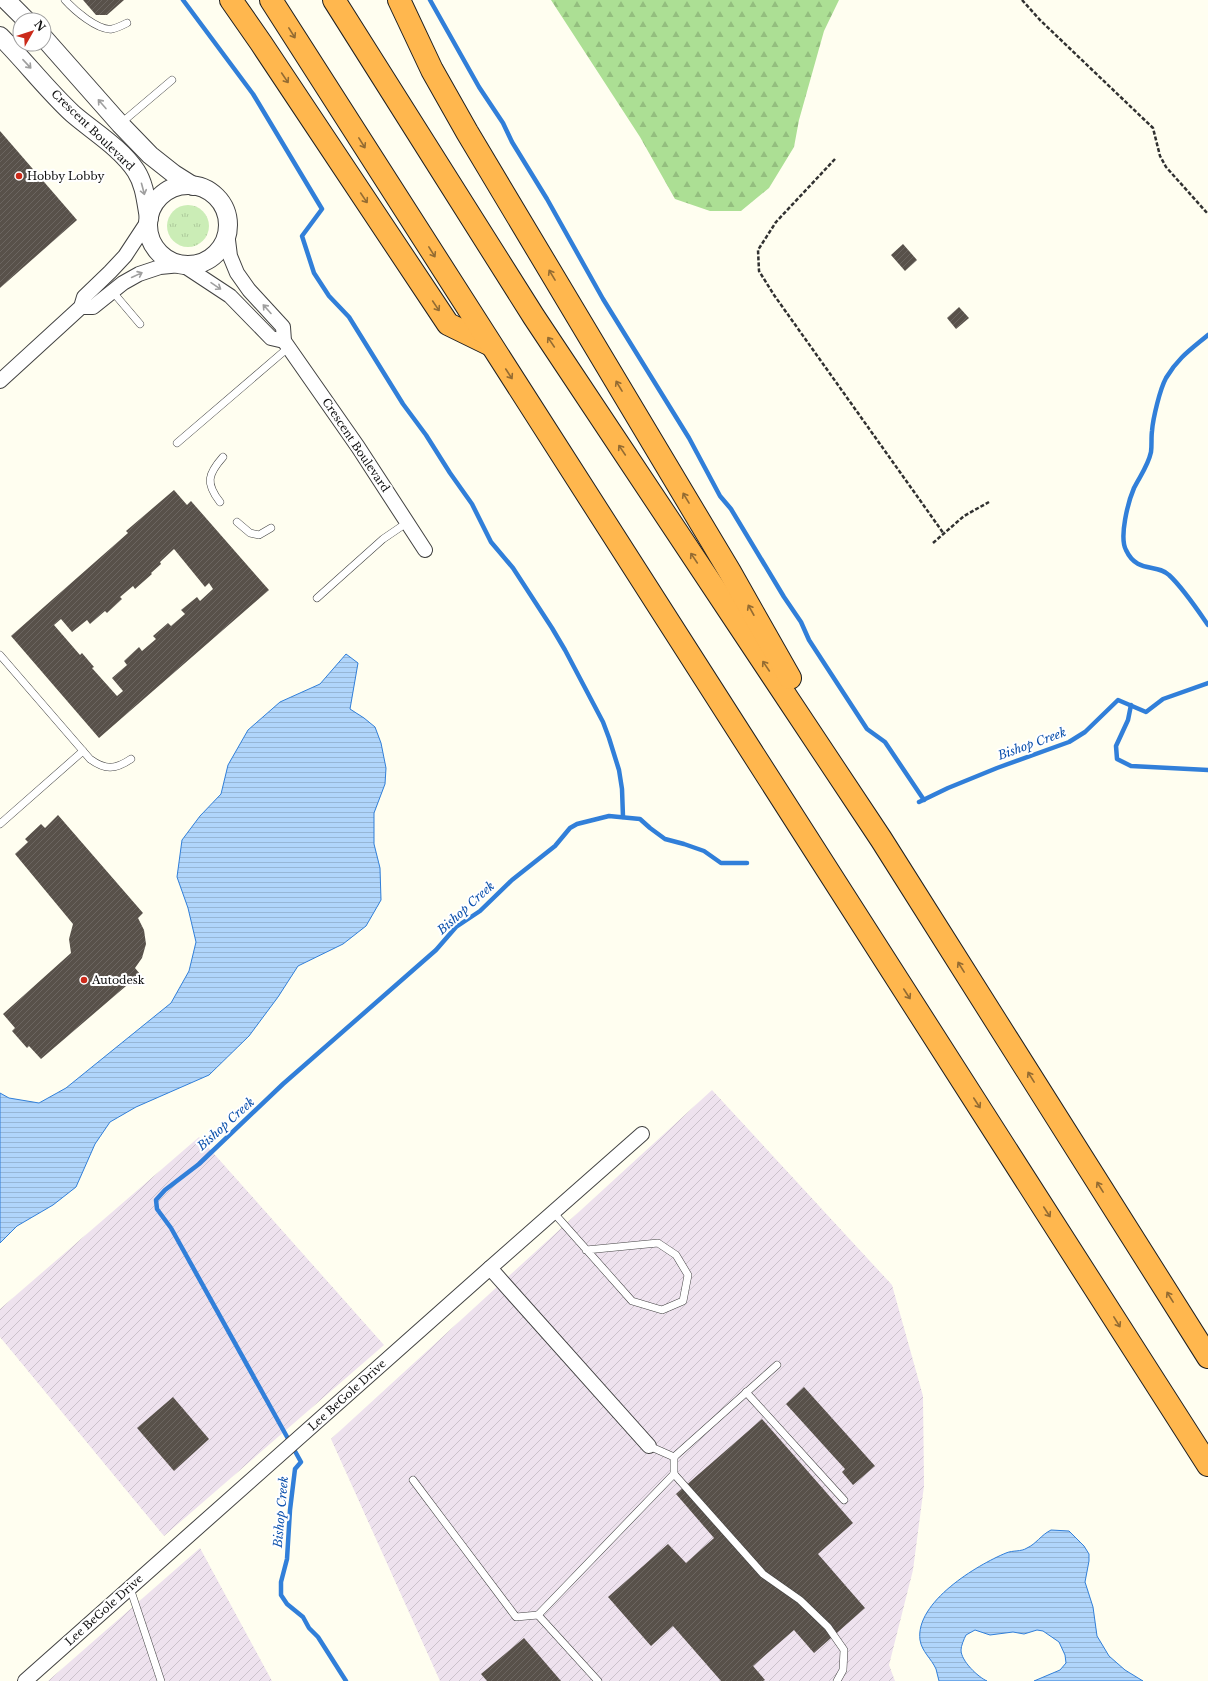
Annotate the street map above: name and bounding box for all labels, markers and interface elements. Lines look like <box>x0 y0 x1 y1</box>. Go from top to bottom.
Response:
north arrow <box>12 12 52 52</box>
text: N <box>31 17 49 35</box>
one-way arrow <box>288 27 296 38</box>
one-way arrow <box>22 59 31 69</box>
one-way arrow <box>281 72 289 83</box>
street label: Crescent Boulevard <box>48 87 138 174</box>
one-way arrow <box>98 98 107 109</box>
one-way arrow <box>358 137 366 148</box>
place label: Hobby Lobby <box>27 169 105 183</box>
marker: Hobby Lobby <box>14 171 24 181</box>
one-way arrow <box>140 182 147 195</box>
one-way arrow <box>361 192 369 204</box>
one-way arrow <box>428 246 436 257</box>
one-way arrow <box>548 269 556 281</box>
one-way arrow <box>131 271 143 278</box>
one-way arrow <box>210 282 221 290</box>
one-way arrow <box>432 301 440 312</box>
one-way arrow <box>263 304 272 314</box>
one-way arrow <box>546 336 555 347</box>
one-way arrow <box>505 368 513 379</box>
one-way arrow <box>615 381 623 392</box>
street label: Crescent Boulevard <box>319 395 393 495</box>
one-way arrow <box>618 444 626 456</box>
one-way arrow <box>681 492 689 504</box>
one-way arrow <box>690 553 698 564</box>
one-way arrow <box>747 604 755 616</box>
one-way arrow <box>762 661 770 672</box>
water label: Bishop Creek <box>995 724 1068 763</box>
water label: Bishop Creek <box>433 878 497 938</box>
one-way arrow <box>957 961 965 973</box>
place label: Autodesk <box>91 973 145 987</box>
marker: Autodesk <box>79 975 89 985</box>
one-way arrow <box>903 988 911 1000</box>
one-way arrow <box>1027 1072 1035 1083</box>
water label: Bishop Creek <box>193 1094 257 1154</box>
one-way arrow <box>973 1097 981 1108</box>
one-way arrow <box>1096 1181 1104 1193</box>
one-way arrow <box>1044 1206 1052 1218</box>
one-way arrow <box>1166 1291 1174 1302</box>
one-way arrow <box>1114 1316 1122 1328</box>
street label: Lee BeGole Drive <box>305 1356 389 1434</box>
water label: Bishop Creek <box>270 1476 291 1549</box>
street label: Lee BeGole Drive <box>62 1571 146 1649</box>

